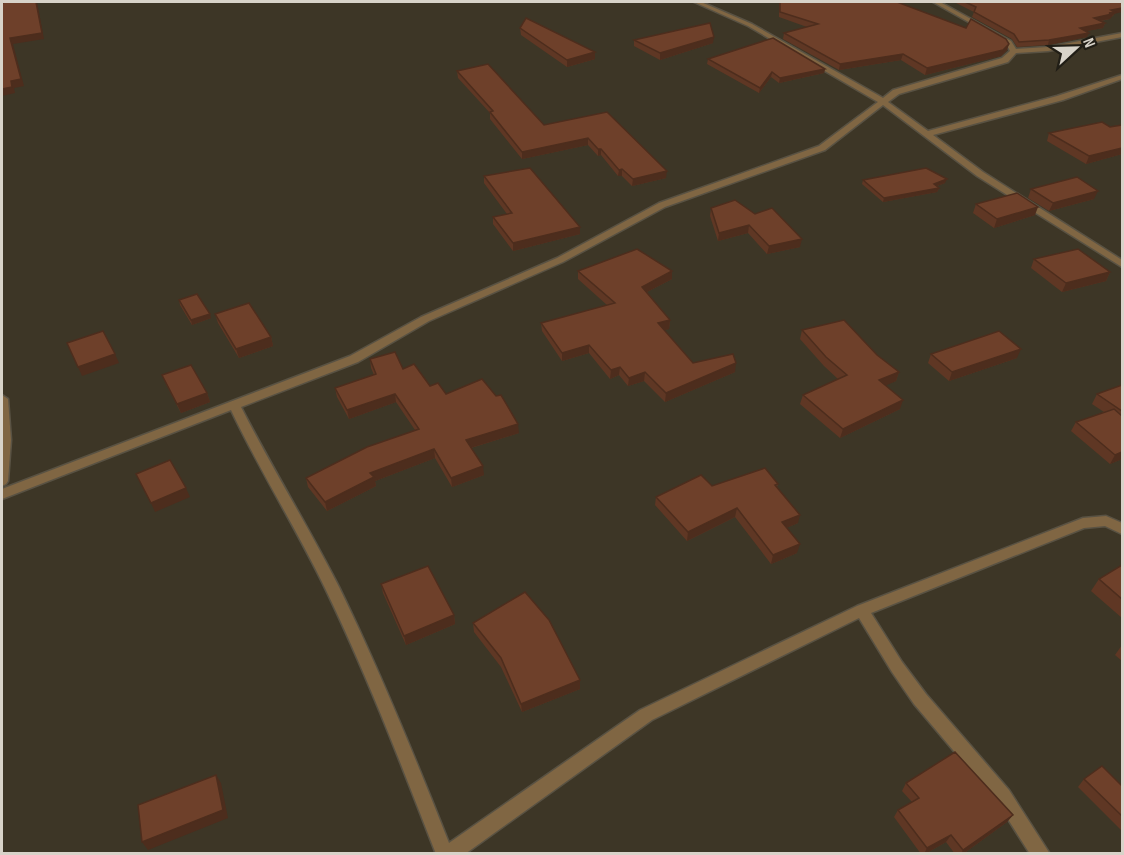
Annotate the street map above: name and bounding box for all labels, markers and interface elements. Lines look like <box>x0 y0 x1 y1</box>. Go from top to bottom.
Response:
north arrow <box>1046 18 1106 78</box>
text: N <box>1078 35 1099 50</box>

